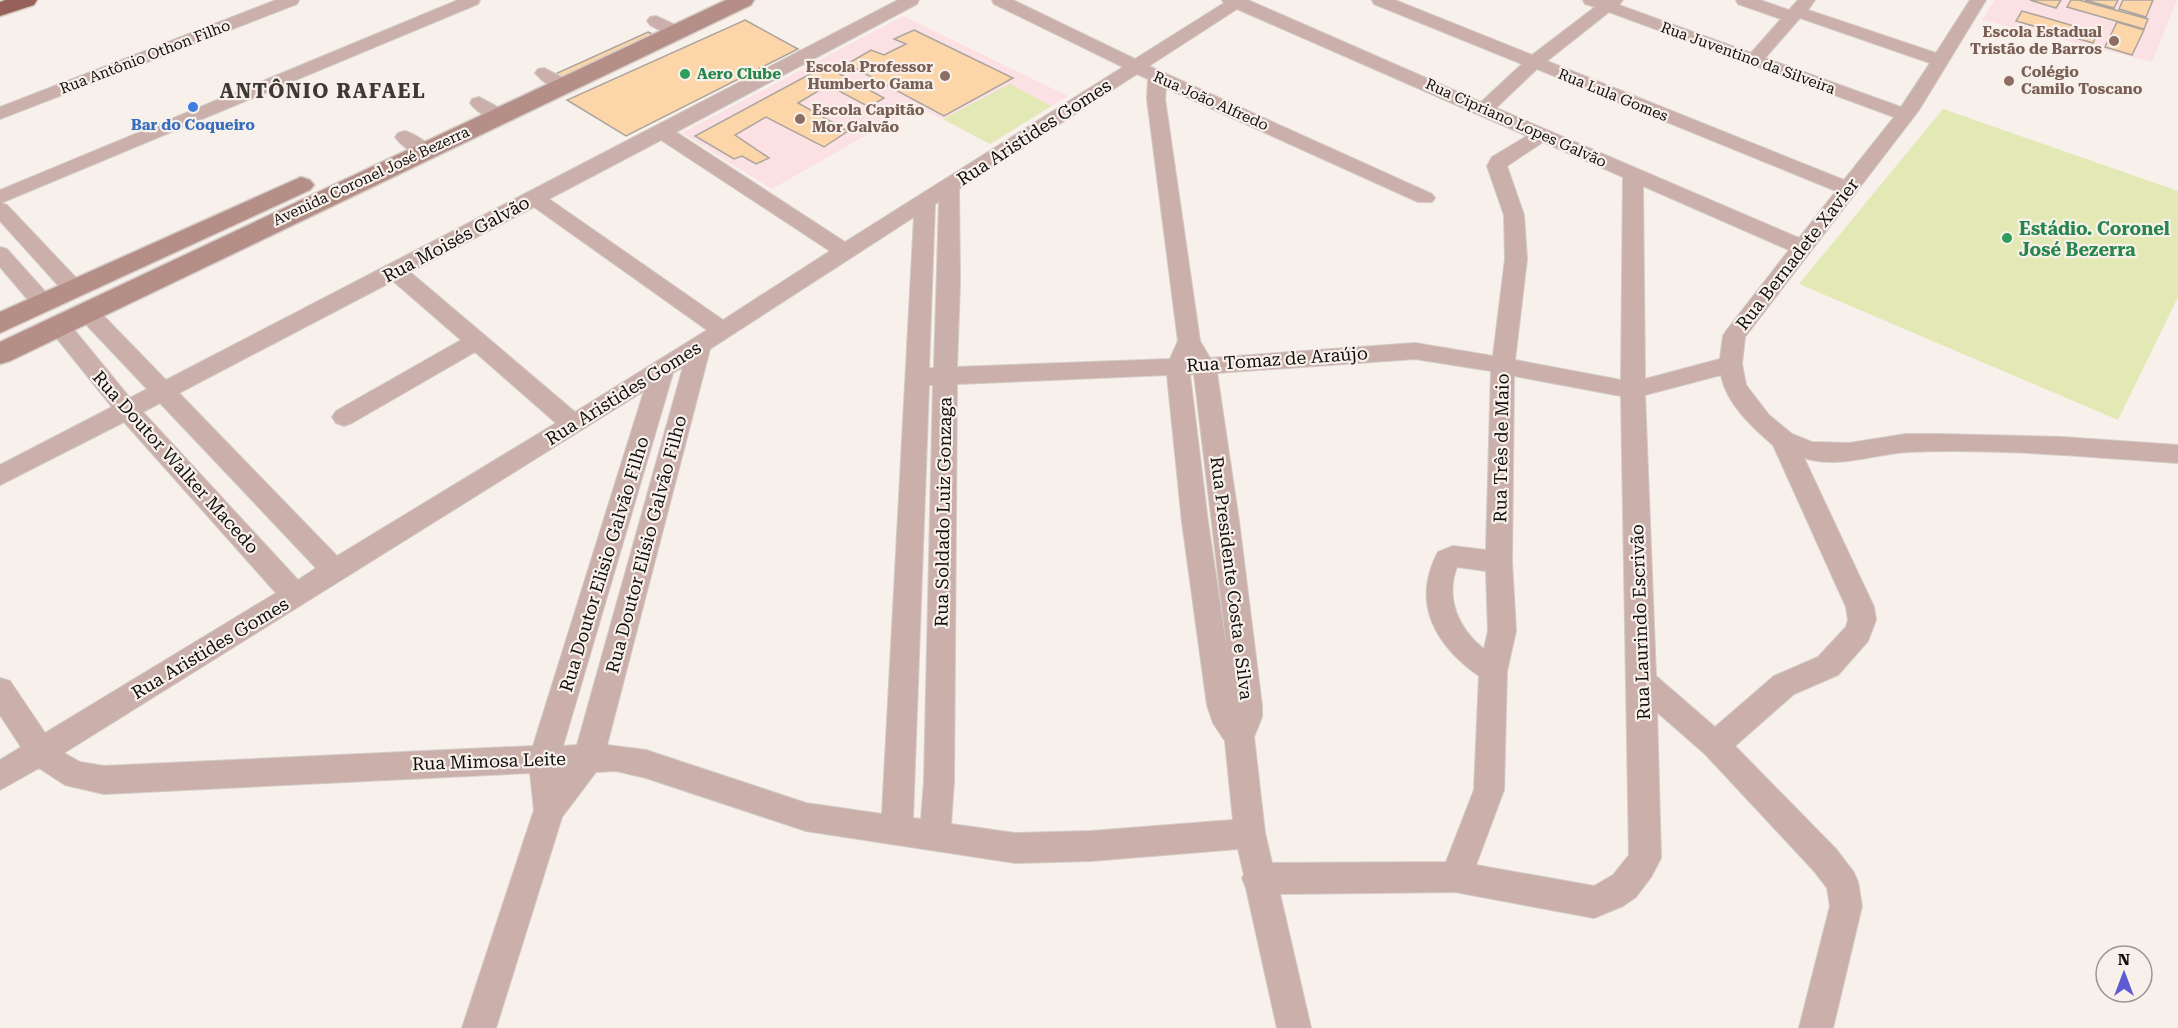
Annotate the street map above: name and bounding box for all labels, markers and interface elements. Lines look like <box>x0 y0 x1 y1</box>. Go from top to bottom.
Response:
street label: Rua Antônio Othon Filho <box>57 16 233 98</box>
street label: Rua Juventino da Silveira <box>1658 18 1838 98</box>
place label: Escola Estadual Tristão de Barros <box>1970 23 2102 58</box>
marker: Escola Estadual Tristão de Barros <box>2107 34 2121 48</box>
place label: Escola Professor Humberto Gama <box>806 58 933 93</box>
place label: Colégio Camilo Toscano <box>2021 63 2143 98</box>
place label: Aero Clube <box>697 65 781 83</box>
street label: Rua Lula Gomes <box>1555 65 1671 125</box>
marker: Aero Clube <box>678 67 692 81</box>
street label: Rua João Alfredo <box>1151 68 1271 134</box>
marker: Escola Professor Humberto Gama <box>938 69 952 83</box>
street label: Rua Aristides Gomes <box>953 74 1115 190</box>
marker: Colégio Camilo Toscano <box>2002 74 2016 88</box>
street label: Rua Cipriano Lopes Galvão <box>1423 75 1609 171</box>
district label: ANTÔNIO RAFAEL <box>220 78 426 103</box>
marker: Bar do Coqueiro <box>186 100 200 114</box>
place label: Escola Capitão Mor Galvão <box>812 101 925 136</box>
marker: Escola Capitão Mor Galvão <box>793 112 807 126</box>
place label: Bar do Coqueiro <box>131 116 255 134</box>
street label: Avenida Coronel José Bezerra <box>270 123 472 229</box>
street label: Rua Bernadete Xavier <box>1731 174 1863 334</box>
street label: Rua Moisés Galvão <box>379 191 533 287</box>
place label: Estádio. Coronel José Bezerra <box>2019 218 2170 260</box>
marker: Estádio. Coronel José Bezerra <box>2000 231 2014 245</box>
street label: Rua Aristides Gomes <box>541 337 705 449</box>
street label: Rua Tomaz de Araújo <box>1186 342 1368 376</box>
street label: Rua Doutor Walker Macedo <box>88 366 264 558</box>
street label: Rua Três de Maio <box>1489 373 1513 523</box>
street label: Rua Soldado Luiz Gonzaga <box>930 397 956 627</box>
street label: Rua Doutor Elísio Galvão Filho <box>601 413 691 675</box>
street label: Rua Doutor Elisio Galvão Filho <box>555 434 653 694</box>
street label: Rua Presidente Costa e Silva <box>1207 455 1257 701</box>
street label: Rua Laurindo Escrivão <box>1626 524 1654 720</box>
street label: Rua Aristides Gomes <box>128 593 292 703</box>
street label: Rua Mimosa Leite <box>412 748 566 774</box>
north arrow <box>2094 944 2154 1004</box>
text: N <box>2118 950 2130 969</box>

